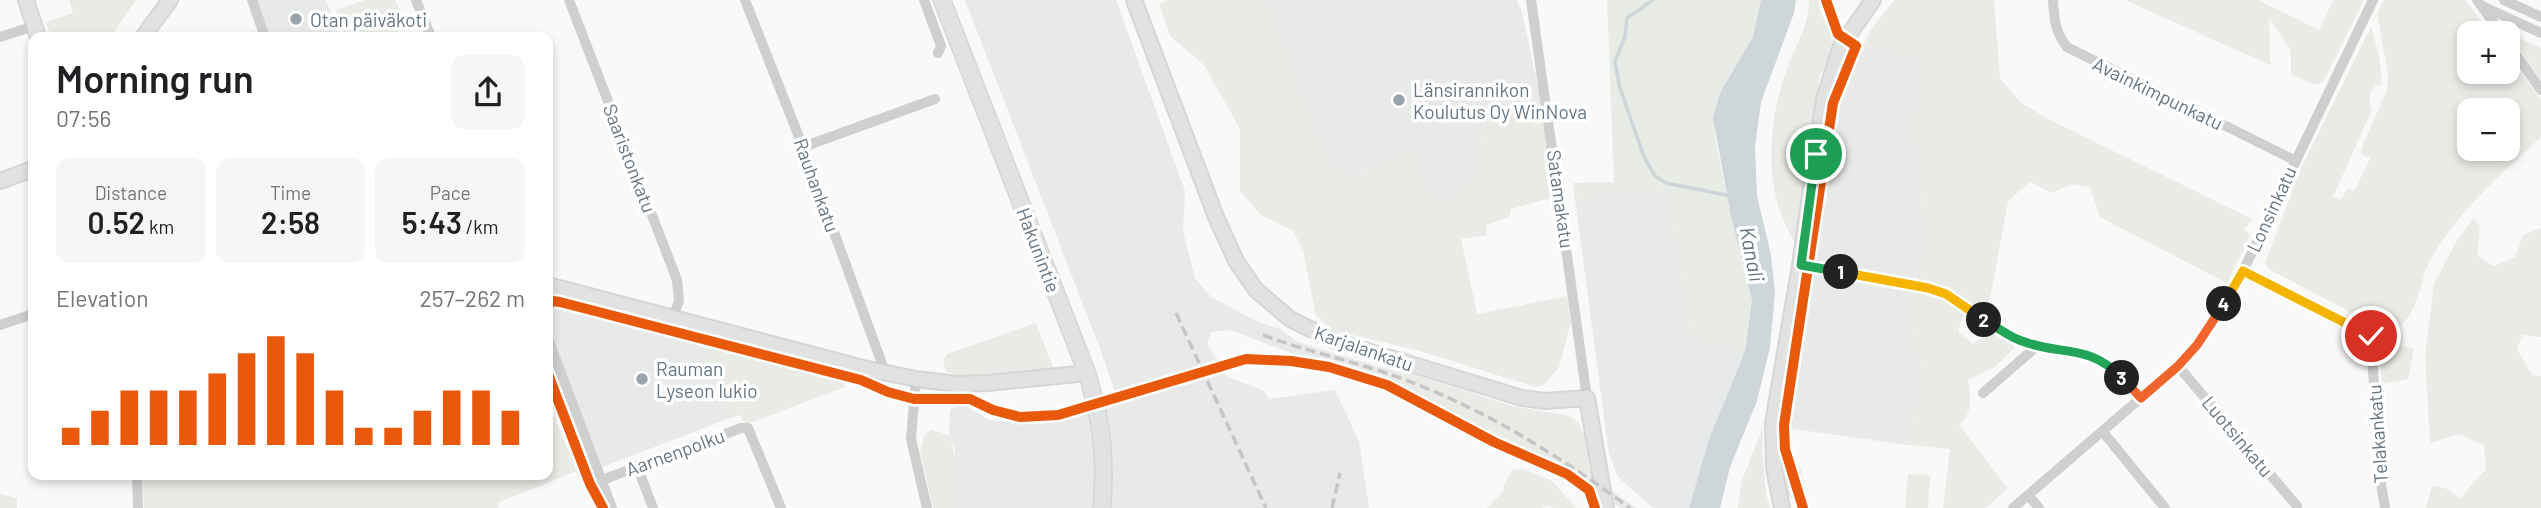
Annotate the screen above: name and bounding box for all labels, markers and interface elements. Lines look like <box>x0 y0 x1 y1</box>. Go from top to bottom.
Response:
place label: Otan päiväkoti <box>310 8 427 31</box>
marker: Otan päiväkoti <box>288 11 304 27</box>
map controls <box>2457 21 2520 161</box>
button: + <box>2457 21 2520 84</box>
street label: Avainkimpunkatu <box>2089 52 2227 134</box>
text: Morning run <box>56 55 254 101</box>
button: share <box>451 55 525 129</box>
place label: Länsirannikon Koulutus Oy WinNova <box>1413 78 1587 123</box>
marker: Länsirannikon Koulutus Oy WinNova <box>1391 92 1407 108</box>
button: − <box>2457 98 2520 161</box>
street label: Saaristonkatu <box>599 100 661 216</box>
text: 07:56 <box>56 104 111 132</box>
pin <box>1786 124 1846 184</box>
street label: Rauhankatu <box>789 135 845 235</box>
icon: arrive <box>1797 135 1835 173</box>
street label: Satamakatu <box>1543 148 1579 250</box>
street label: Lonsinkatu <box>2241 163 2301 255</box>
text: Distance <box>95 181 167 204</box>
text: Time <box>270 181 311 204</box>
text: Pace <box>430 181 471 204</box>
text: 0.52 <box>87 204 145 240</box>
text: 2:58 <box>261 204 320 240</box>
text: 5:43 <box>402 204 462 240</box>
street label: Hakunintie <box>1012 204 1066 296</box>
text: km <box>145 215 174 238</box>
text: /km <box>462 215 499 238</box>
water label: Kanali <box>1735 224 1771 284</box>
pin: 1 <box>1824 254 1858 290</box>
text: 1 <box>1837 260 1844 283</box>
text: Elevation <box>56 284 149 312</box>
text: 257–262 m <box>419 284 525 312</box>
pin: 4 <box>2206 286 2242 322</box>
text: 4 <box>2218 292 2229 315</box>
pin: 2 <box>1966 302 2002 338</box>
pin <box>2341 306 2401 366</box>
text: 2 <box>1978 308 1989 331</box>
icon: check <box>2352 317 2390 355</box>
street label: Karjalankatu <box>1312 320 1416 376</box>
place label: Rauman Lyseon lukio <box>656 357 758 402</box>
pin: 3 <box>2104 360 2140 396</box>
text: 3 <box>2116 366 2127 389</box>
marker: Rauman Lyseon lukio <box>634 371 650 387</box>
street label: Telakankatu <box>2362 384 2392 484</box>
street label: Luotsinkatu <box>2198 391 2278 481</box>
street label: Aarnenpolku <box>622 424 728 480</box>

